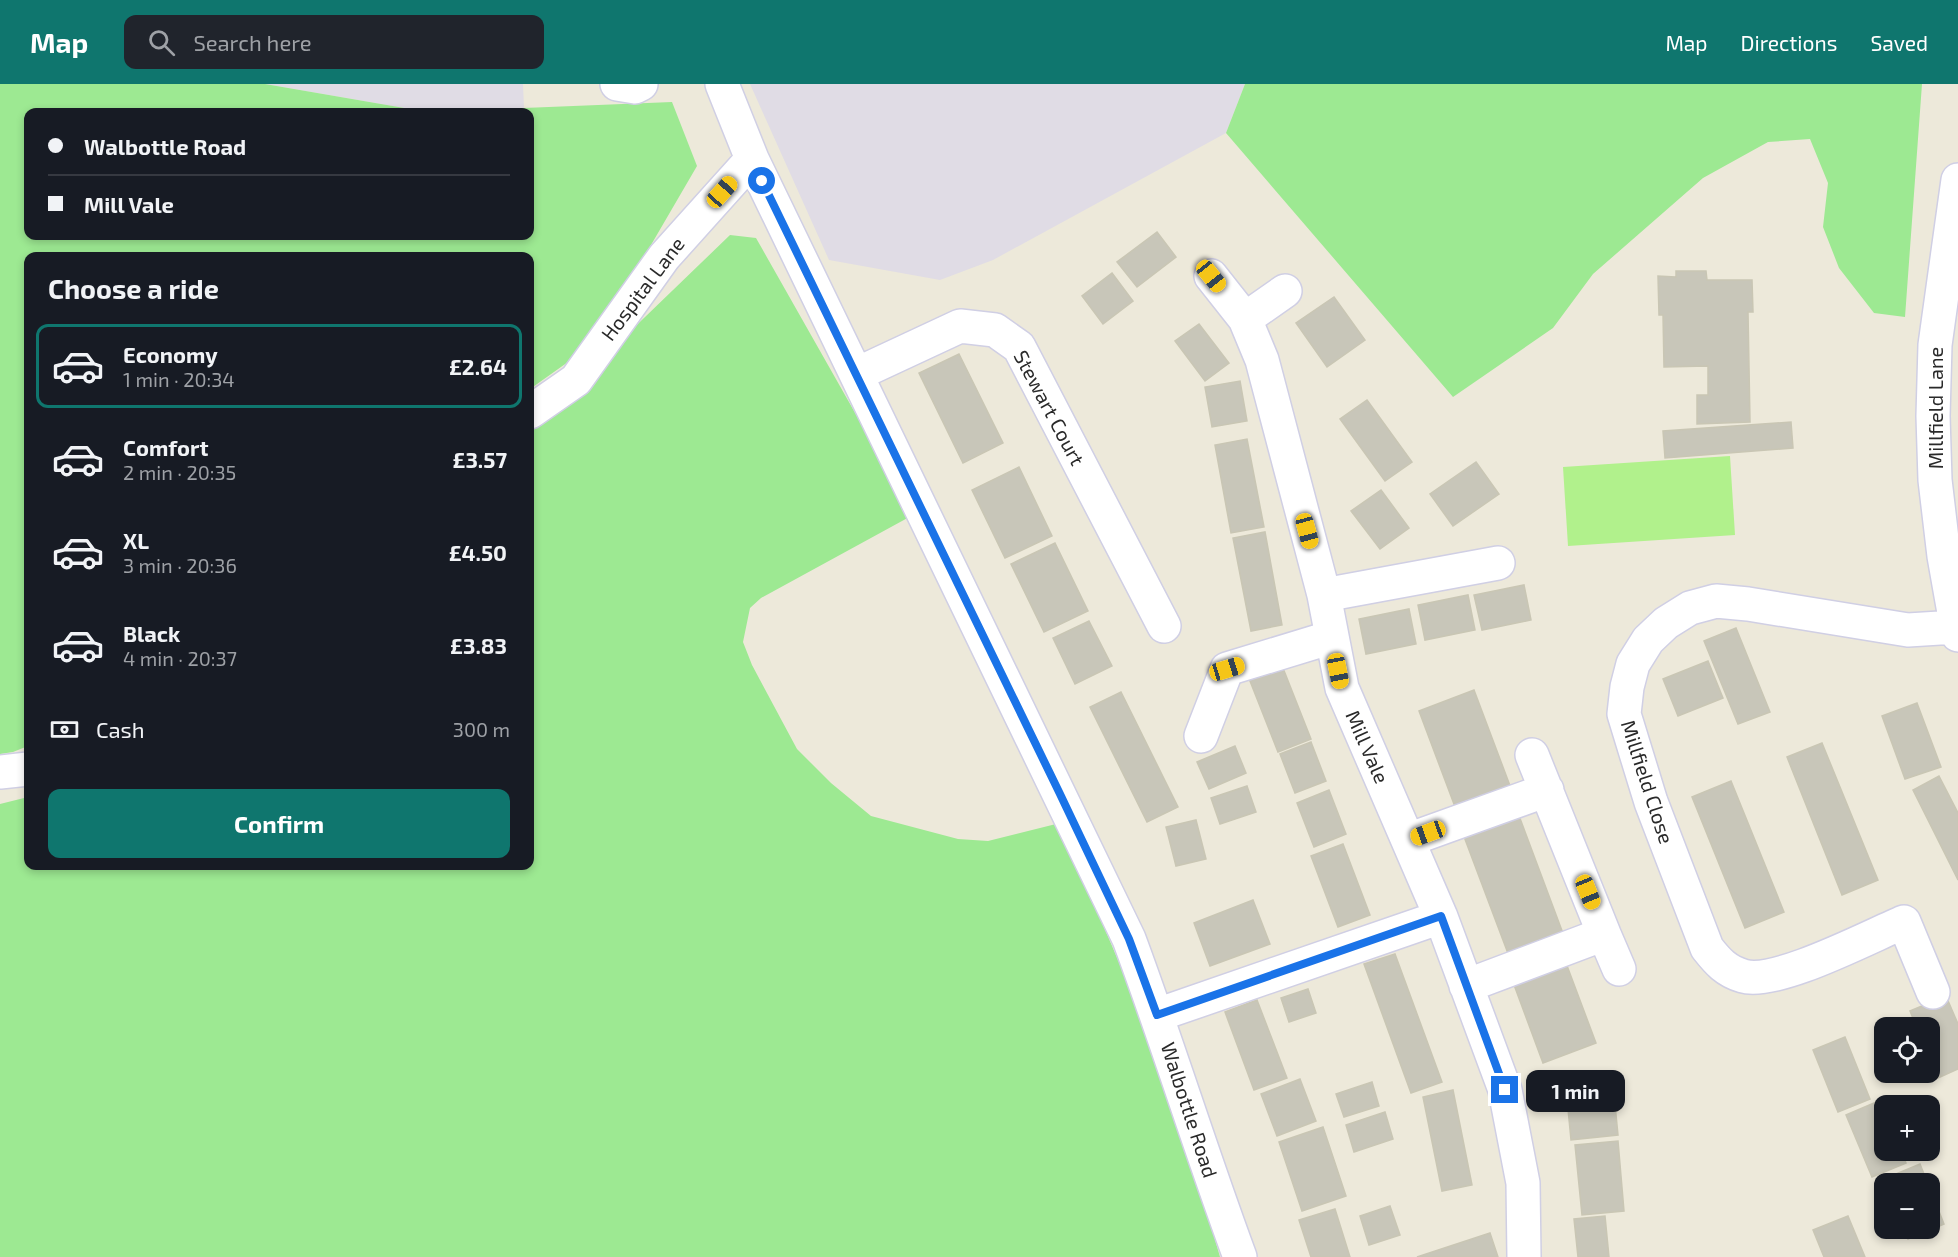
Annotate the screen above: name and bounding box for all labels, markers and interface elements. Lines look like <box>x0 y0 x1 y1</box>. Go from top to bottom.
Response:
search box <box>124 15 544 69</box>
text: Map <box>30 25 88 59</box>
icon: search <box>145 26 178 59</box>
text: Search here <box>193 29 312 55</box>
text: Map <box>1665 30 1708 55</box>
text: Directions <box>1741 30 1837 55</box>
text: Saved <box>1870 30 1928 55</box>
text: Walbottle Road <box>84 133 246 159</box>
route start <box>748 167 775 194</box>
car <box>703 173 741 211</box>
text: Mill Vale <box>84 191 174 217</box>
street label: Hospital Lane <box>595 232 689 345</box>
car <box>1193 256 1229 296</box>
text: Choose a ride <box>48 272 219 304</box>
icon: car <box>51 339 105 393</box>
text: Economy <box>123 341 218 367</box>
street label: Stewart Court <box>1010 346 1090 469</box>
street label: Millfield Lane <box>1923 347 1947 469</box>
text: £2.64 <box>449 353 507 379</box>
text: 1 min · 20:34 <box>123 367 235 391</box>
icon: car <box>51 432 105 486</box>
text: Comfort <box>123 434 208 460</box>
text: £3.57 <box>453 446 507 472</box>
text: 2 min · 20:35 <box>123 460 236 484</box>
car <box>1294 511 1320 551</box>
icon: car <box>51 525 105 579</box>
text: XL <box>123 527 149 553</box>
text: £4.50 <box>449 539 507 565</box>
text: 3 min · 20:36 <box>123 553 237 577</box>
icon: car <box>51 618 105 672</box>
text: Black <box>123 620 180 646</box>
text: £3.83 <box>450 632 507 658</box>
text: 4 min · 20:37 <box>123 646 237 670</box>
car <box>1326 652 1350 690</box>
car <box>1207 655 1247 683</box>
street label: Mill Vale <box>1341 706 1395 787</box>
icon: cash <box>48 713 81 746</box>
text: Cash <box>96 716 145 742</box>
text: 300 m <box>453 717 510 741</box>
street label: Millfield Close <box>1617 717 1679 847</box>
button: Confirm <box>48 789 510 858</box>
car <box>1408 818 1448 848</box>
car <box>1573 872 1603 912</box>
map controls <box>1874 1017 1940 1239</box>
button: locate <box>1874 1017 1940 1083</box>
street label: Walbottle Road <box>1157 1039 1223 1180</box>
callout: 1 min <box>1526 1069 1625 1111</box>
route end <box>1491 1076 1518 1103</box>
text: 1 min <box>1551 1079 1600 1103</box>
button: + <box>1874 1095 1940 1161</box>
button: − <box>1874 1173 1940 1239</box>

